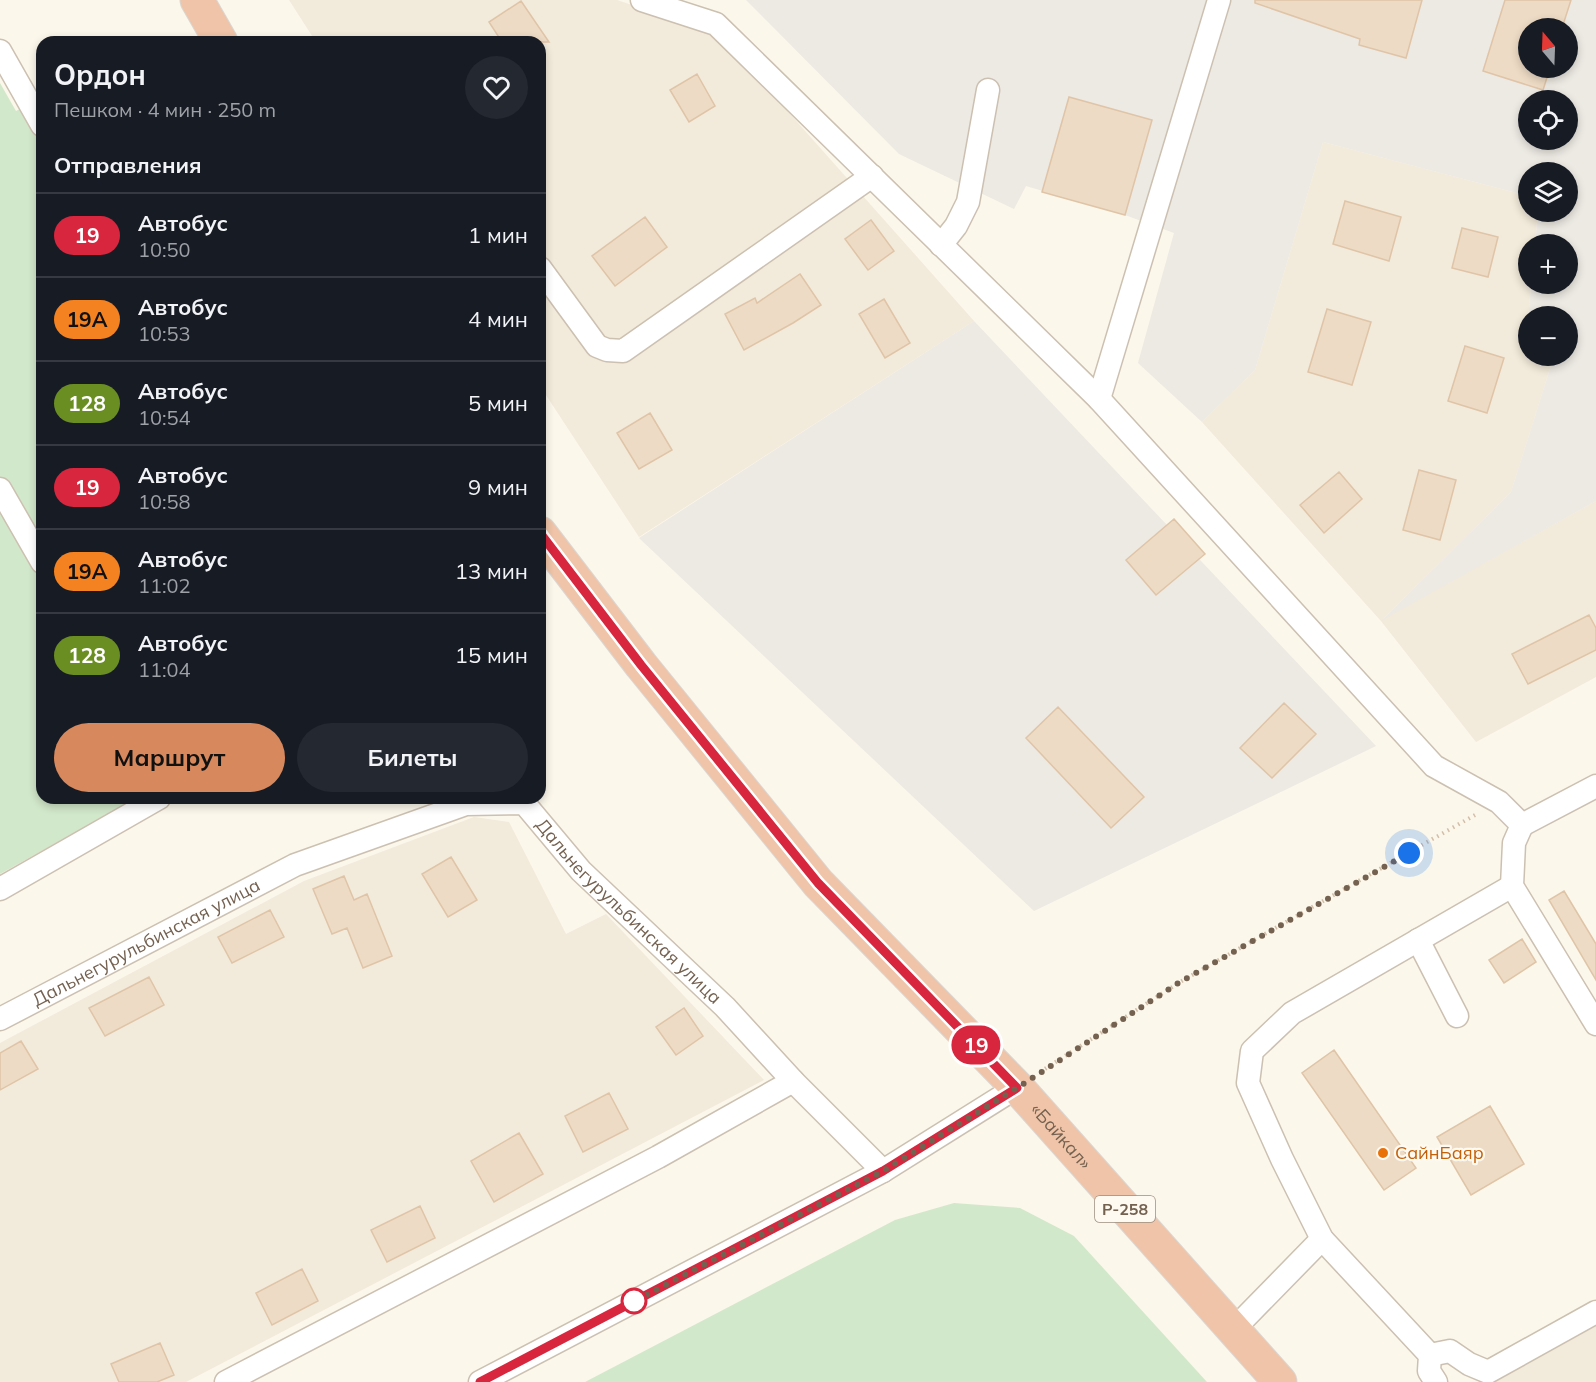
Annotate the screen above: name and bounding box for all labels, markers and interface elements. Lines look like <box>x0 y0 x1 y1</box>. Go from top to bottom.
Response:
north arrow <box>1518 18 1578 78</box>
map controls <box>1518 18 1578 366</box>
button: heart <box>465 56 528 119</box>
text: Ордон <box>54 57 146 92</box>
button: locate <box>1518 90 1578 150</box>
text: Пешком · 4 мин · 250 m <box>54 97 276 122</box>
text: Отправления <box>54 151 202 179</box>
button: layers <box>1518 162 1578 222</box>
text: Автобус <box>138 209 228 237</box>
text: 1 мин <box>468 221 528 249</box>
text: 19 <box>74 222 100 248</box>
button: + <box>1518 234 1578 294</box>
text: 10:50 <box>138 237 191 262</box>
text: Автобус <box>138 293 228 321</box>
text: 4 мин <box>468 305 528 333</box>
text: 19А <box>67 306 107 332</box>
button: − <box>1518 306 1578 366</box>
text: 10:53 <box>138 321 191 346</box>
text: Автобус <box>138 377 228 405</box>
text: 5 мин <box>468 389 528 417</box>
text: 128 <box>68 390 106 416</box>
text: 10:54 <box>138 405 191 430</box>
text: Автобус <box>138 461 228 489</box>
text: 9 мин <box>468 473 528 501</box>
text: 19 <box>74 474 100 500</box>
text: 10:58 <box>138 489 191 514</box>
text: Автобус <box>138 545 228 573</box>
text: 13 мин <box>455 557 528 585</box>
text: 19А <box>67 558 107 584</box>
text: 11:02 <box>138 573 191 598</box>
text: Автобус <box>138 629 228 657</box>
text: 15 мин <box>455 641 528 669</box>
text: 128 <box>68 642 106 668</box>
text: 11:04 <box>138 657 191 682</box>
button: Маршрут <box>54 723 285 792</box>
button: Билеты <box>297 723 528 792</box>
street label: Дальнегурульбинская улица <box>531 814 727 1009</box>
your location <box>1394 838 1424 868</box>
street label: Дальнегурульбинская улица <box>28 873 264 1011</box>
line badge: 19 <box>949 1026 1003 1064</box>
text: 19 <box>963 1032 989 1058</box>
street label: «Байкал» <box>1026 1098 1097 1174</box>
place label: СайнБаяр <box>1395 1141 1484 1164</box>
marker: СайнБаяр <box>1376 1146 1390 1160</box>
road number: Р-258 <box>1095 1196 1155 1222</box>
unlabelled marker <box>621 1288 647 1314</box>

